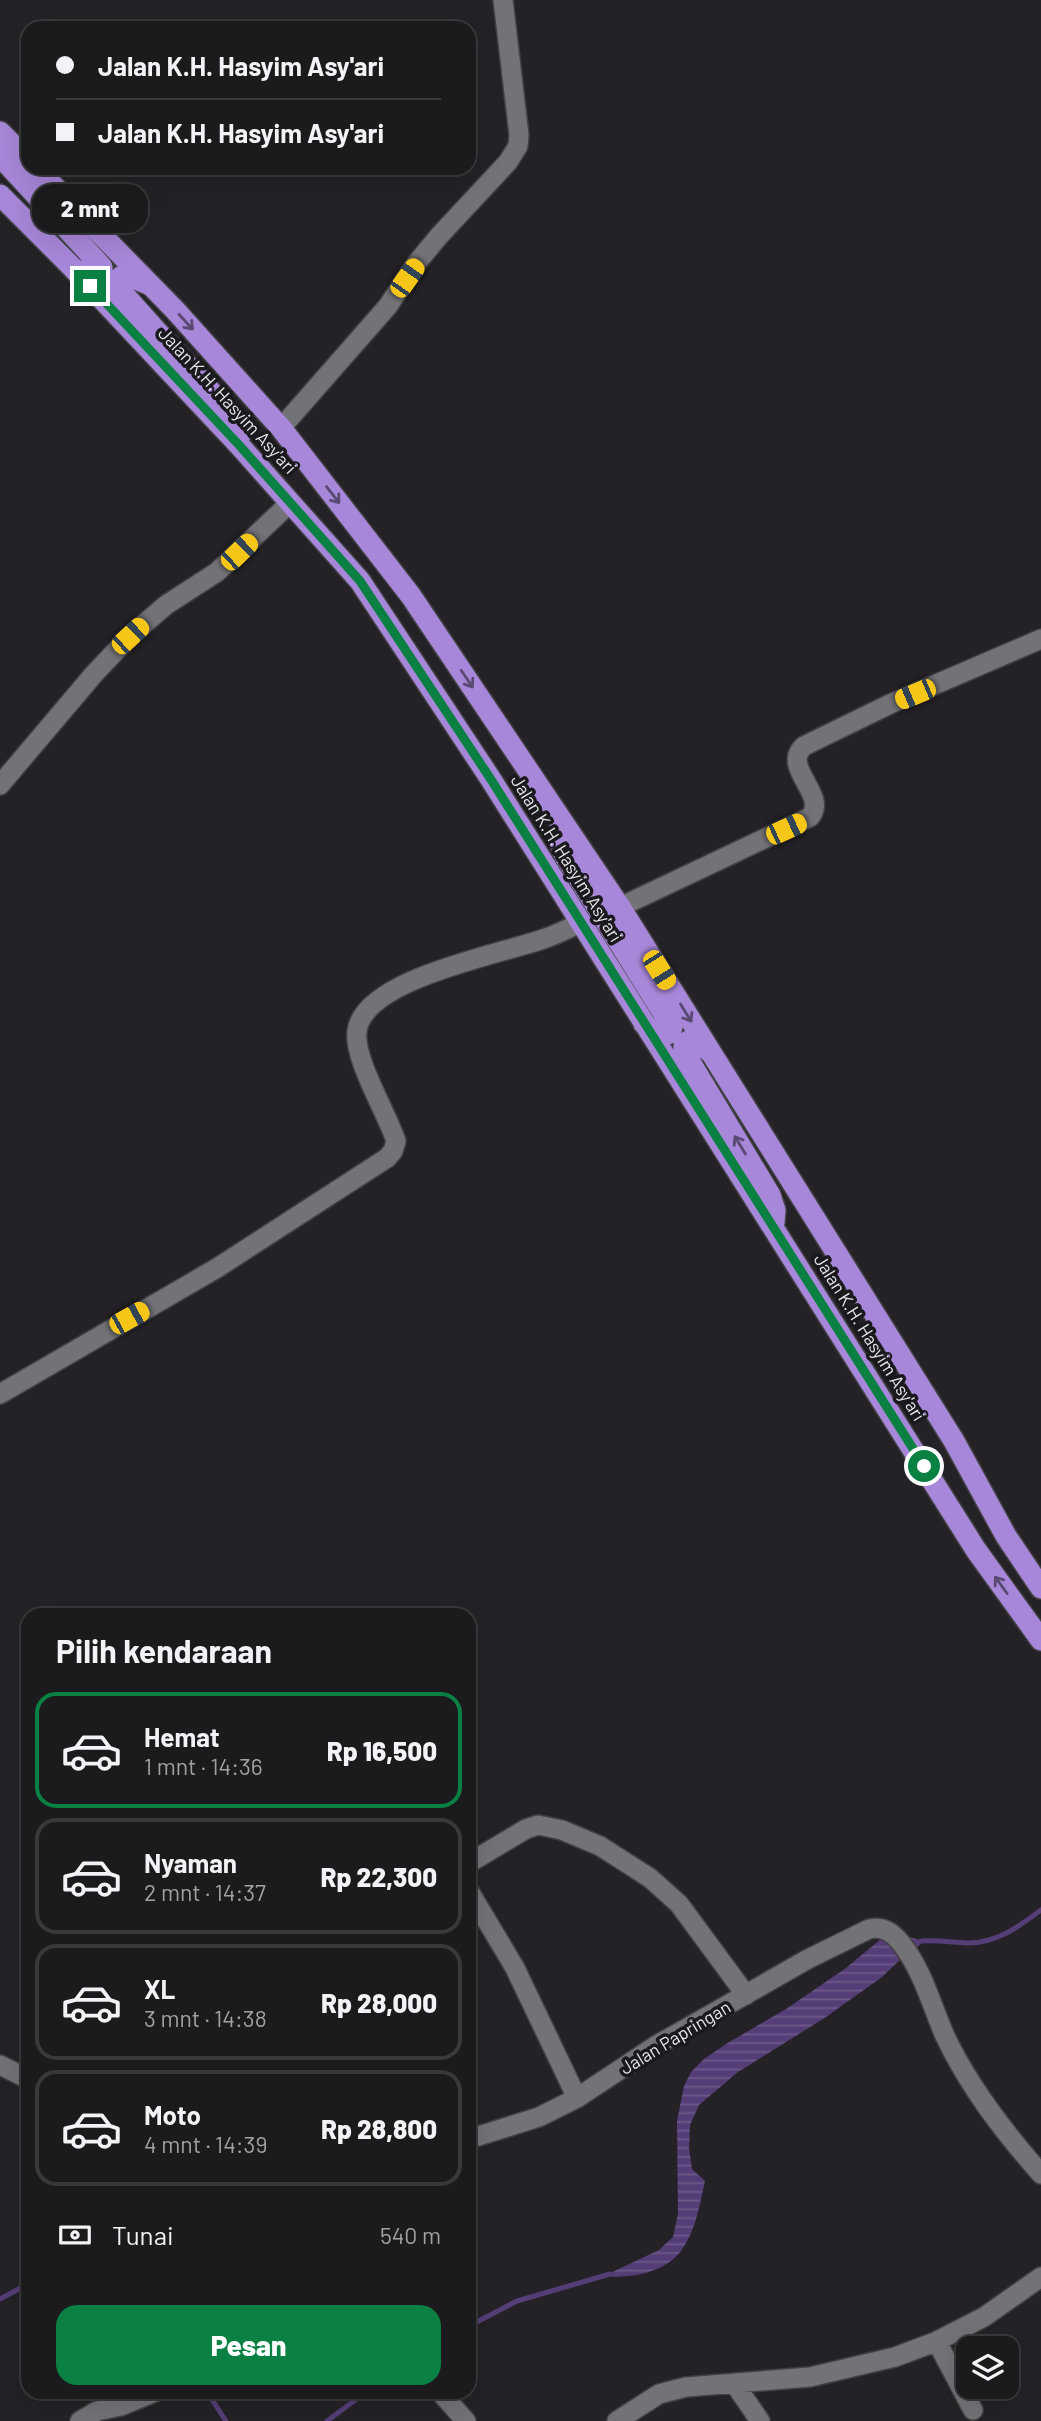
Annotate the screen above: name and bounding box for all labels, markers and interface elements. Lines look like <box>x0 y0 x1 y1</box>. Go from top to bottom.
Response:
text: Jalan K.H. Hasyim Asy'ari <box>98 50 384 81</box>
text: Jalan K.H. Hasyim Asy'ari <box>98 117 384 148</box>
callout: 2 mnt <box>32 184 148 233</box>
text: 2 mnt <box>61 194 119 222</box>
car <box>387 255 428 301</box>
route end <box>74 270 106 302</box>
one-way arrow <box>178 313 194 331</box>
street label: Jalan K.H. Hasyim Asy'ari <box>154 322 302 478</box>
one-way arrow <box>325 486 340 505</box>
car <box>217 530 262 574</box>
car <box>108 614 153 658</box>
one-way arrow <box>460 669 474 689</box>
car <box>892 676 939 712</box>
street label: Jalan K.H. Hasyim Asy'ari <box>507 770 627 946</box>
car <box>763 811 810 847</box>
car <box>639 947 680 993</box>
one-way arrow <box>679 1002 693 1022</box>
one-way arrow <box>732 1135 746 1155</box>
street label: Jalan K.H. Hasyim Asy'ari <box>810 1249 930 1425</box>
car <box>106 1299 153 1337</box>
route start <box>908 1450 940 1482</box>
one-way arrow <box>994 1576 1008 1595</box>
text: Pilih kendaraan <box>56 1631 272 1669</box>
icon: car <box>60 1719 123 1782</box>
text: Hemat <box>144 1721 220 1752</box>
text: Rp 16,500 <box>327 1735 437 1766</box>
text: 1 mnt · 14:36 <box>144 1752 263 1780</box>
icon: car <box>60 1845 123 1908</box>
text: Nyaman <box>144 1847 237 1878</box>
text: Rp 22,300 <box>321 1861 437 1892</box>
text: 2 mnt · 14:37 <box>144 1878 266 1906</box>
icon: car <box>60 1971 123 2034</box>
text: XL <box>144 1973 175 2004</box>
text: Rp 28,000 <box>321 1987 437 2018</box>
street label: Jalan Papringan <box>616 1995 734 2079</box>
text: 3 mnt · 14:38 <box>144 2004 267 2032</box>
icon: car <box>60 2097 123 2160</box>
text: Moto <box>144 2099 201 2130</box>
text: Rp 28,800 <box>321 2113 437 2144</box>
text: 4 mnt · 14:39 <box>144 2130 267 2158</box>
icon: cash <box>56 2216 94 2254</box>
text: Tunai <box>112 2219 174 2250</box>
text: 540 m <box>380 2221 441 2249</box>
button: Pesan <box>56 2305 441 2385</box>
map controls <box>956 2336 1019 2399</box>
button: layers <box>956 2336 1019 2399</box>

